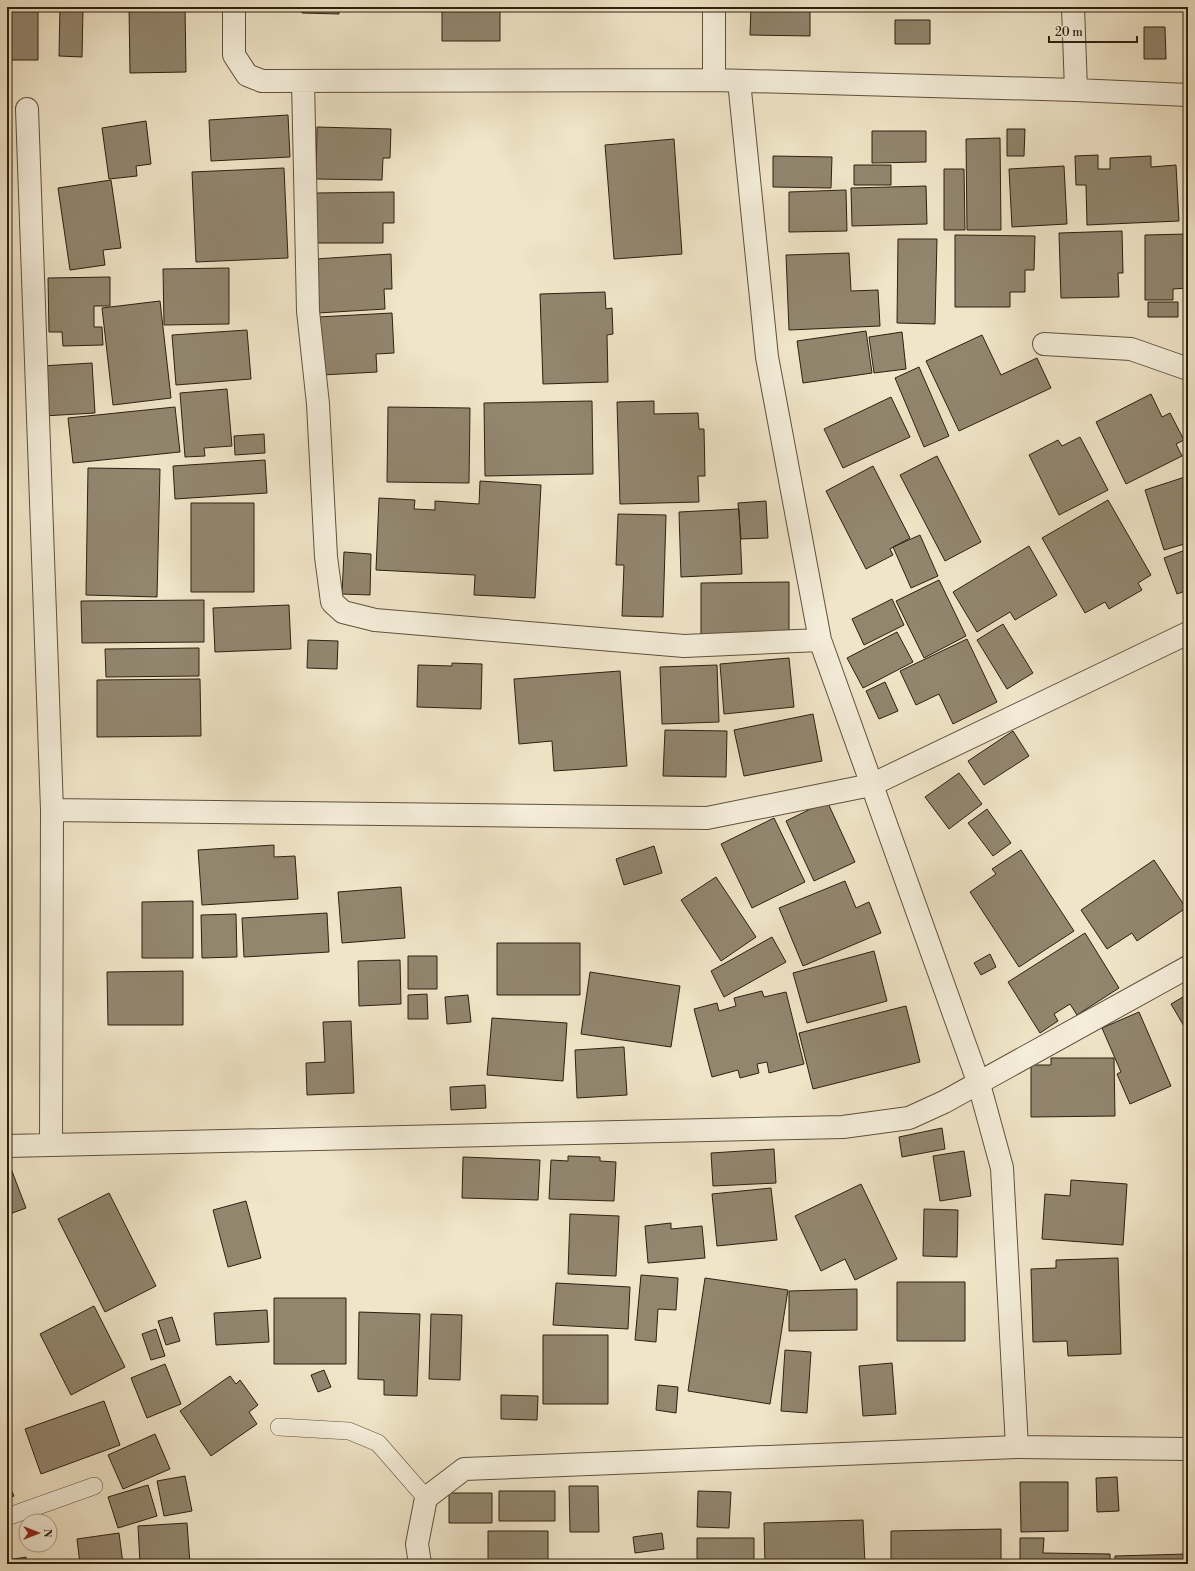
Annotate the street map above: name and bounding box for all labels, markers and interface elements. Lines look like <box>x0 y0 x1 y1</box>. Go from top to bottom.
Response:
scale bar <box>1049 18 1137 44</box>
text: 20 m <box>1055 25 1083 40</box>
north arrow <box>18 1513 58 1553</box>
text: N <box>40 1529 54 1538</box>

